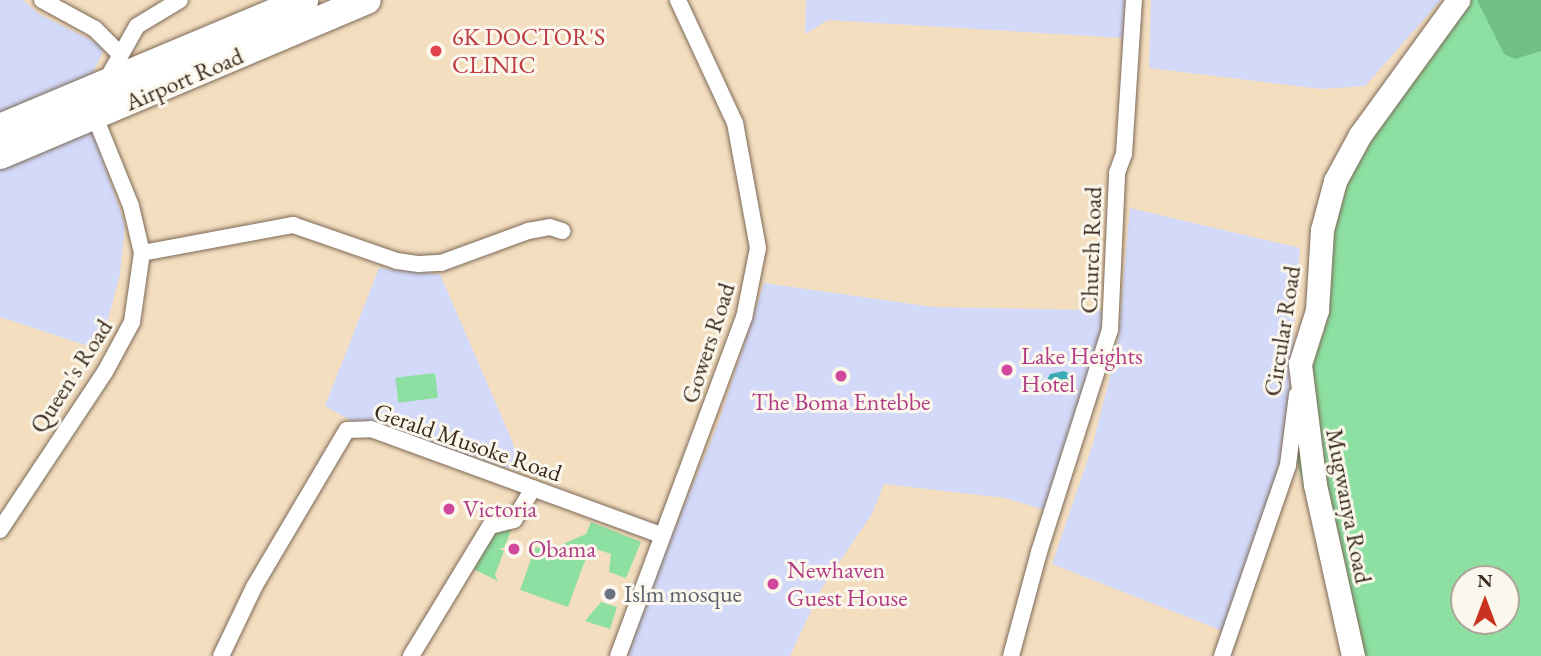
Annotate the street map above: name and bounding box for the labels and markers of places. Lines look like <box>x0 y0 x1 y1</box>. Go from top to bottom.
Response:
place label: 6K DOCTOR'S CLINIC <box>452 23 605 79</box>
marker: 6K DOCTOR'S CLINIC <box>426 41 446 61</box>
place label: Lake Heights Hotel <box>1021 342 1143 398</box>
marker: Lake Heights Hotel <box>999 362 1015 378</box>
marker: The Boma Entebbe <box>833 368 849 384</box>
place label: The Boma Entebbe <box>752 388 930 416</box>
place label: Victoria <box>463 495 537 523</box>
marker: Victoria <box>441 501 457 517</box>
place label: Obama <box>528 535 596 563</box>
marker: Obama <box>506 541 522 557</box>
place label: Newhaven Guest House <box>787 556 908 612</box>
marker: Newhaven Guest House <box>765 576 781 592</box>
place label: Islm mosque <box>624 580 742 608</box>
marker: Islm mosque <box>602 586 618 602</box>

